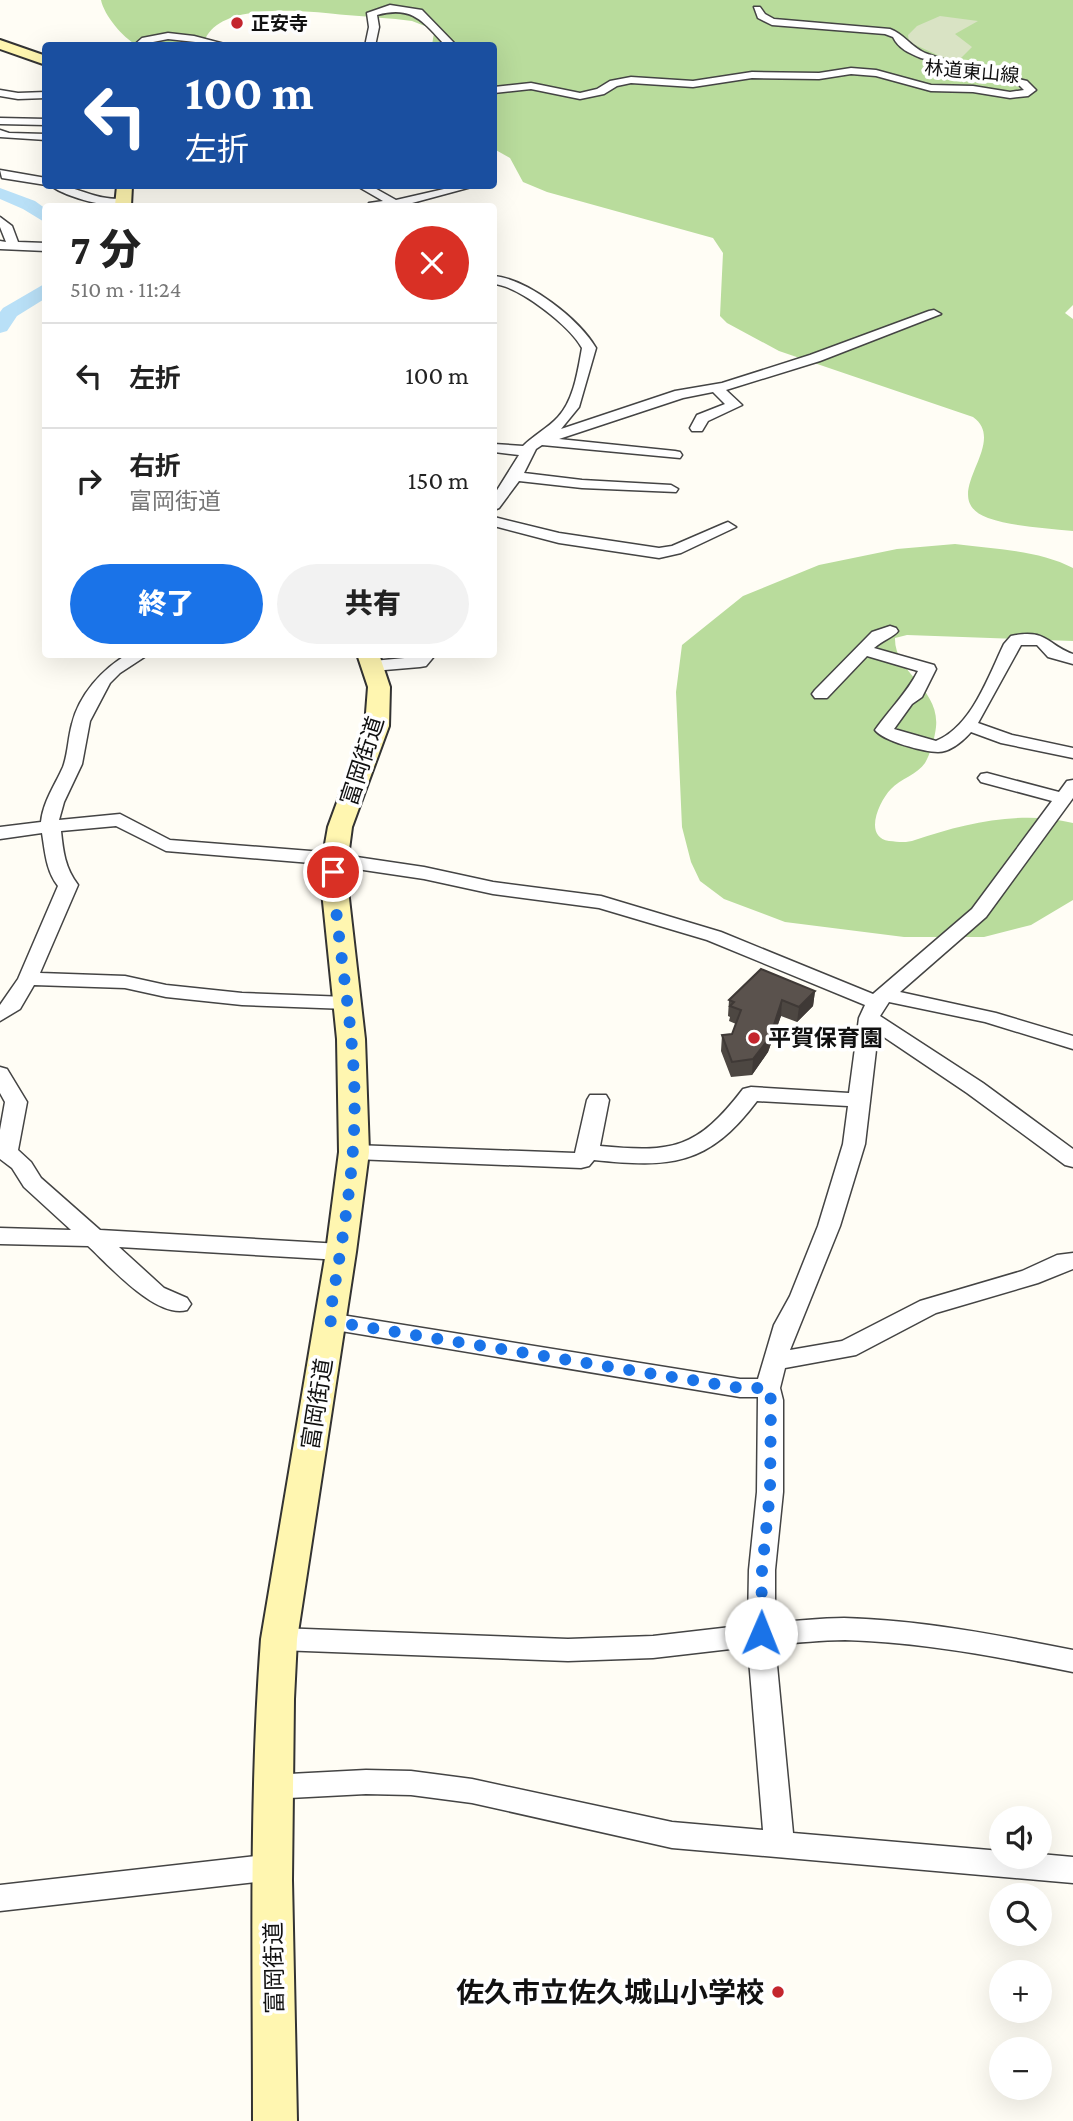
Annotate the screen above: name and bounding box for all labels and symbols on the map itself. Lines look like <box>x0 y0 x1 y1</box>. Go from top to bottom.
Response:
place label: 正安寺 <box>251 13 308 34</box>
marker: 正安寺 <box>229 15 245 31</box>
street label: 林道東山線 <box>924 57 1020 86</box>
street label: 富岡街道 <box>335 713 389 809</box>
pin <box>303 842 363 902</box>
place label: 平賀保育園 <box>768 1025 883 1051</box>
marker: 平賀保育園 <box>746 1030 762 1046</box>
street label: 富岡街道 <box>297 1357 337 1451</box>
position arrow <box>724 1596 798 1670</box>
street label: 富岡街道 <box>260 1922 288 2014</box>
place label: 佐久市立佐久城山小学校 <box>456 1977 764 2008</box>
marker: 佐久市立佐久城山小学校 <box>770 1984 786 2000</box>

